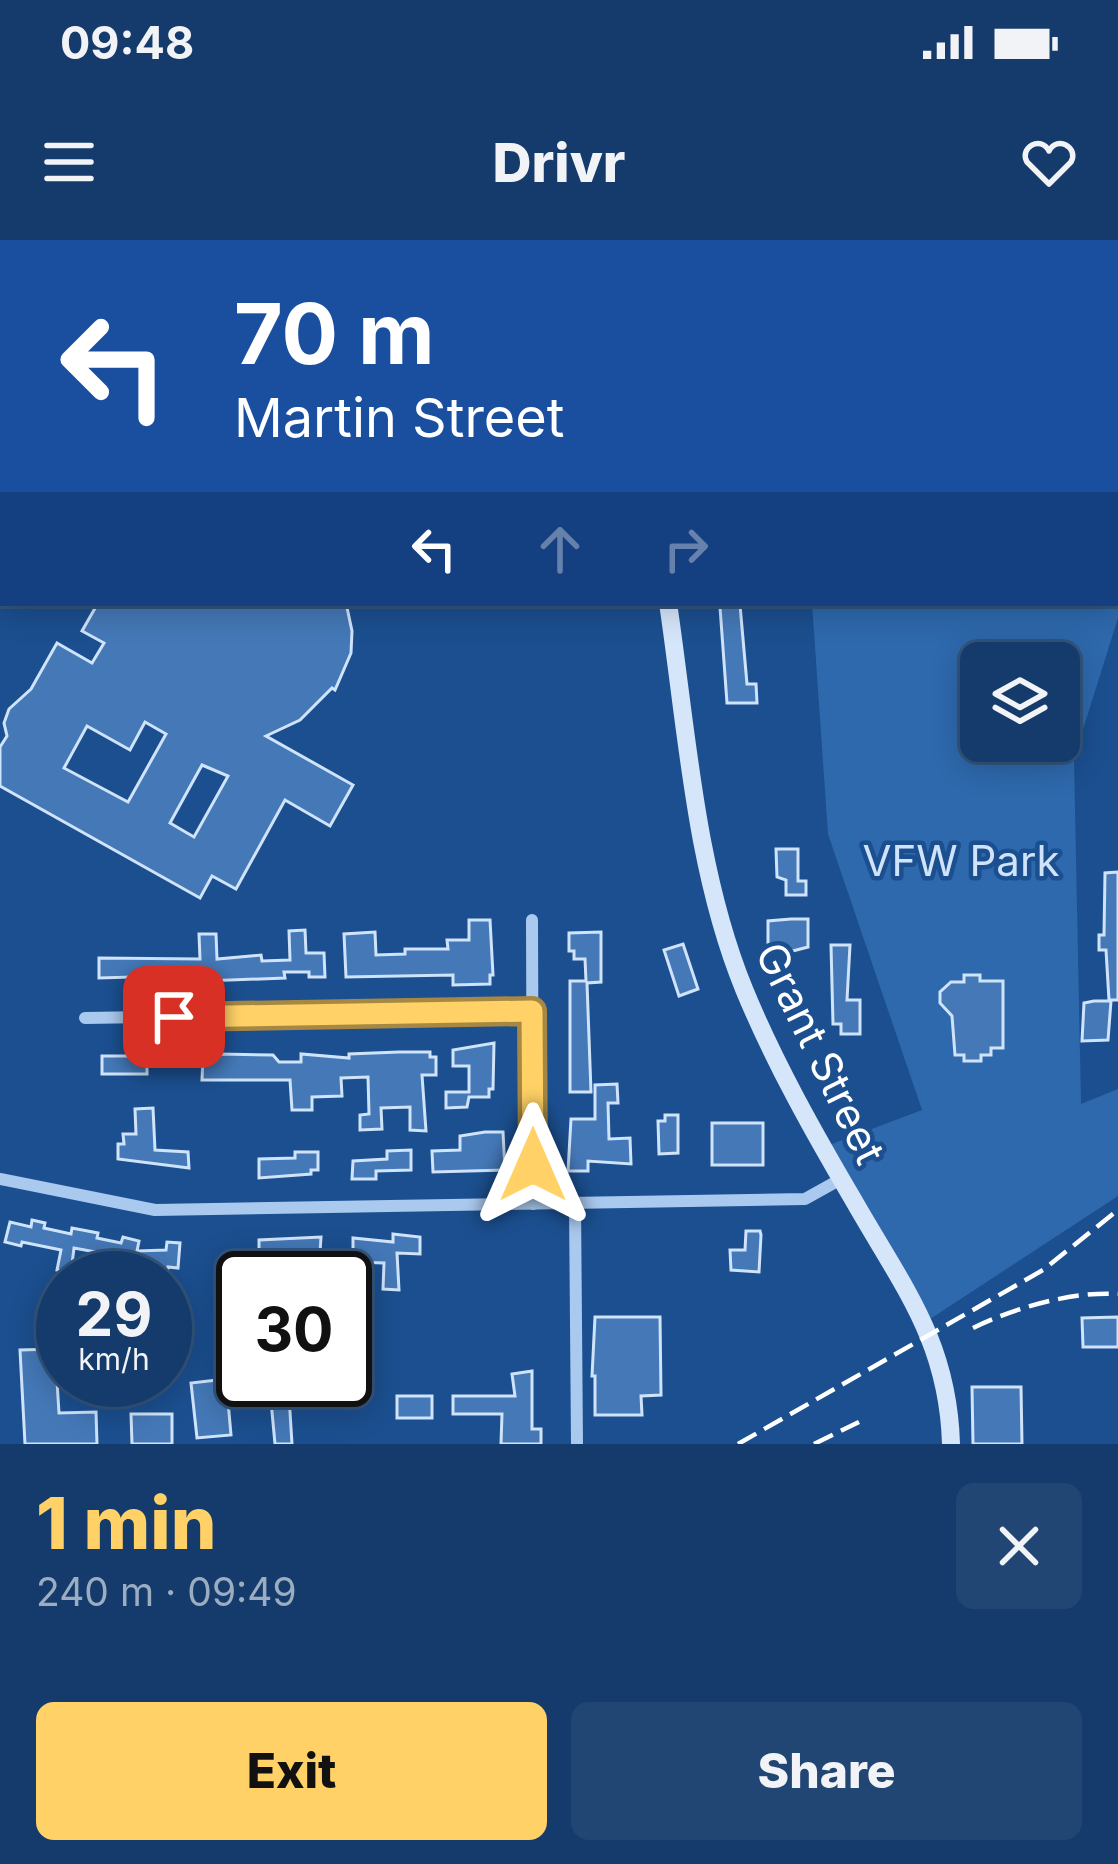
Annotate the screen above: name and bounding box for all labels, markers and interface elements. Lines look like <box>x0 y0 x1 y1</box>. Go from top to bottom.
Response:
text: 09:48 <box>60 15 194 70</box>
icon: menu <box>36 129 102 195</box>
icon: heart <box>1016 129 1082 195</box>
text: Drivr <box>492 130 626 195</box>
text: 70 m <box>234 283 435 384</box>
icon: left <box>36 288 192 444</box>
text: Martin Street <box>234 385 565 450</box>
icon: left <box>401 516 467 582</box>
icon: ahead <box>527 516 593 582</box>
icon: right <box>653 516 719 582</box>
map controls <box>960 642 1080 762</box>
button: layers <box>960 642 1080 762</box>
park label: VFW Park <box>863 835 1059 886</box>
street label: Grant Street <box>746 934 896 1172</box>
pin <box>123 966 225 1068</box>
icon: arrive <box>141 984 207 1050</box>
position arrow <box>470 1102 596 1228</box>
speed limit sign: 30 <box>216 1251 372 1407</box>
text: 29 <box>76 1278 152 1350</box>
text: km/h <box>78 1341 150 1377</box>
text: 1 min <box>36 1479 216 1566</box>
button: close <box>956 1483 1082 1609</box>
text: 240 m · 09:49 <box>36 1568 297 1615</box>
button: Exit <box>36 1702 547 1840</box>
button: Share <box>571 1702 1082 1840</box>

